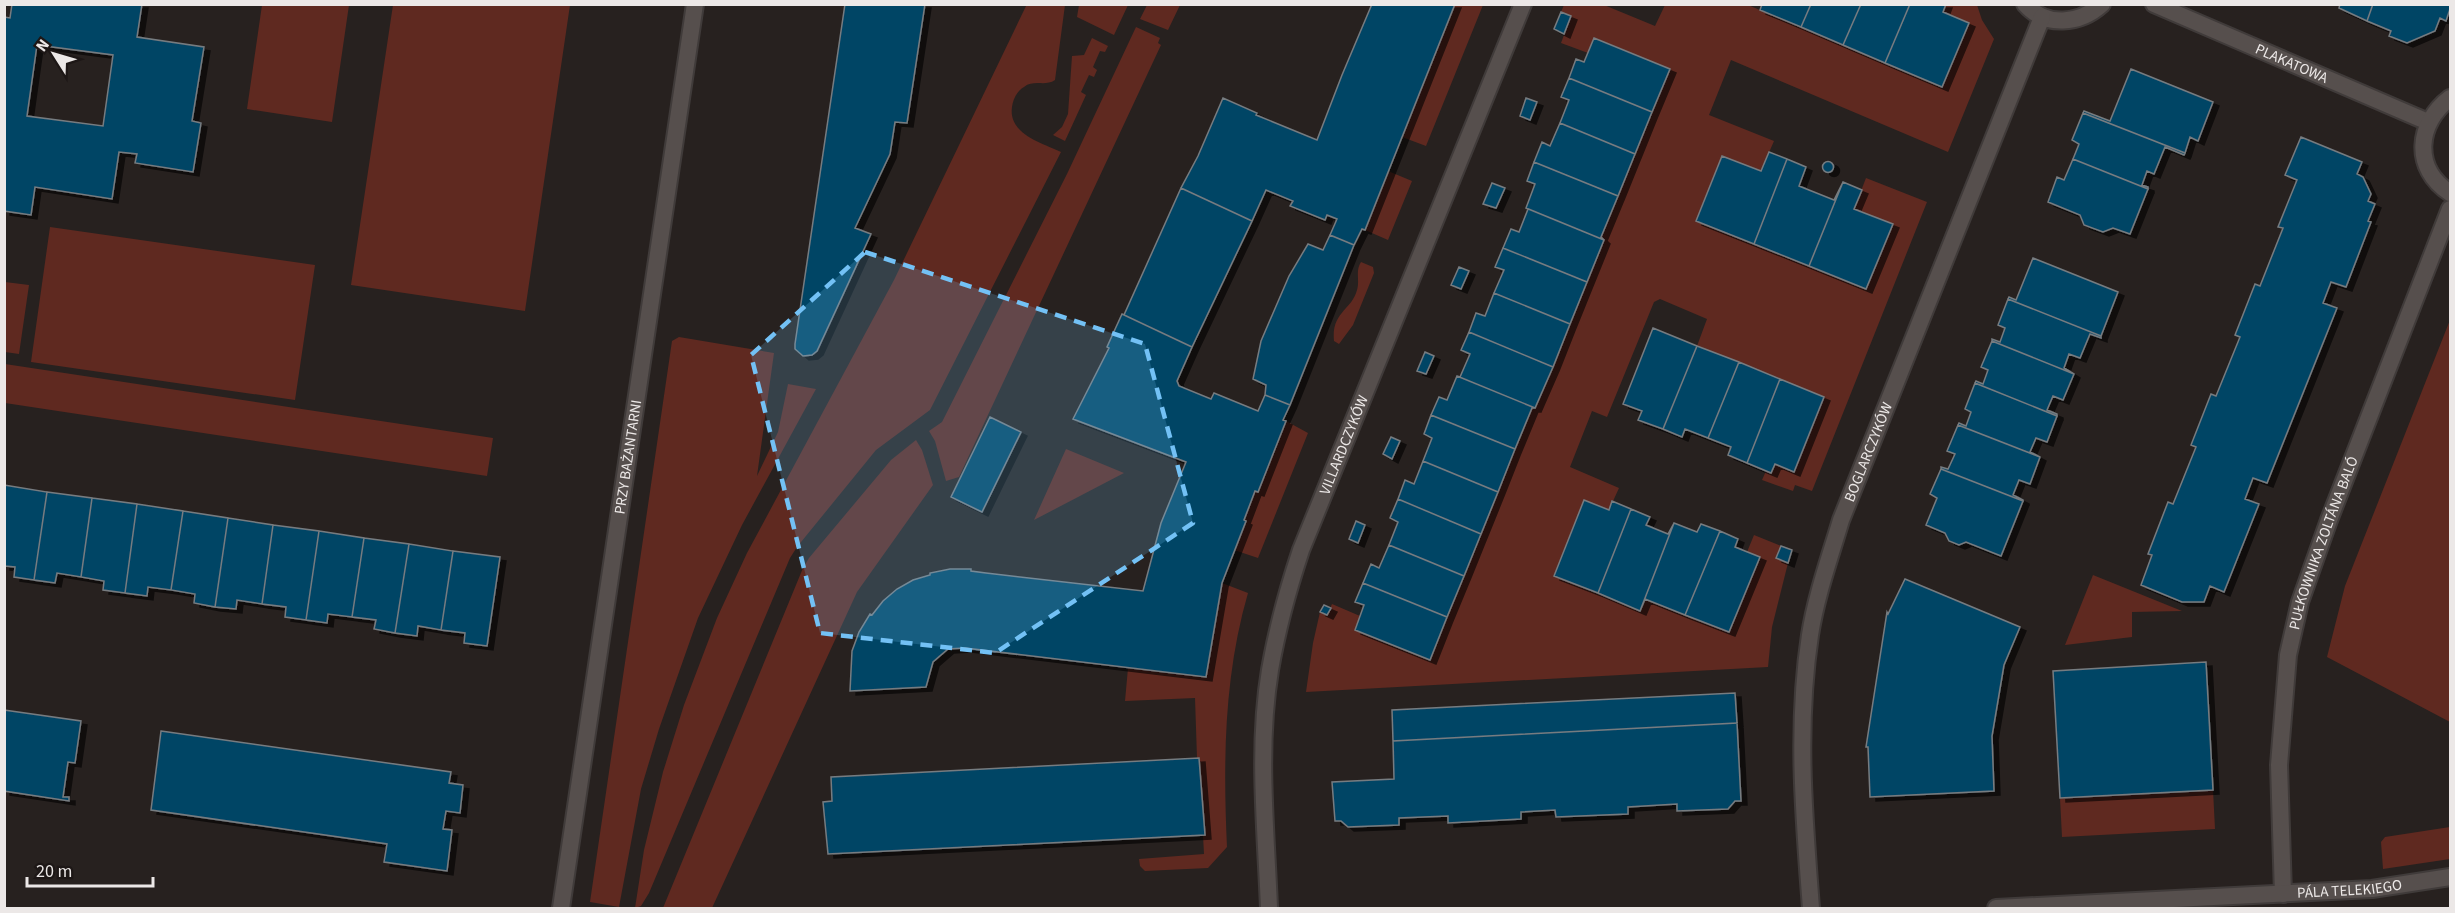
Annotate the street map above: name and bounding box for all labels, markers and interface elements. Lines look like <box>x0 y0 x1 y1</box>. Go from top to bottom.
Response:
north arrow <box>24 24 84 84</box>
text: N <box>31 35 55 56</box>
street label: PLAKATOWA <box>2252 38 2332 89</box>
street label: VILLARDCZYKÓW <box>1314 392 1373 498</box>
street label: PRZY BAŻANTARNI <box>609 398 647 516</box>
street label: BOGLARCZYKÓW <box>1839 399 1898 505</box>
street label: PUŁKOWNIKA ZOLTÁNA BALÓ <box>2284 453 2363 632</box>
scale bar <box>27 850 153 888</box>
text: 20 m <box>36 859 72 884</box>
street label: PÁLA TELEKIEGO <box>2296 874 2404 903</box>

